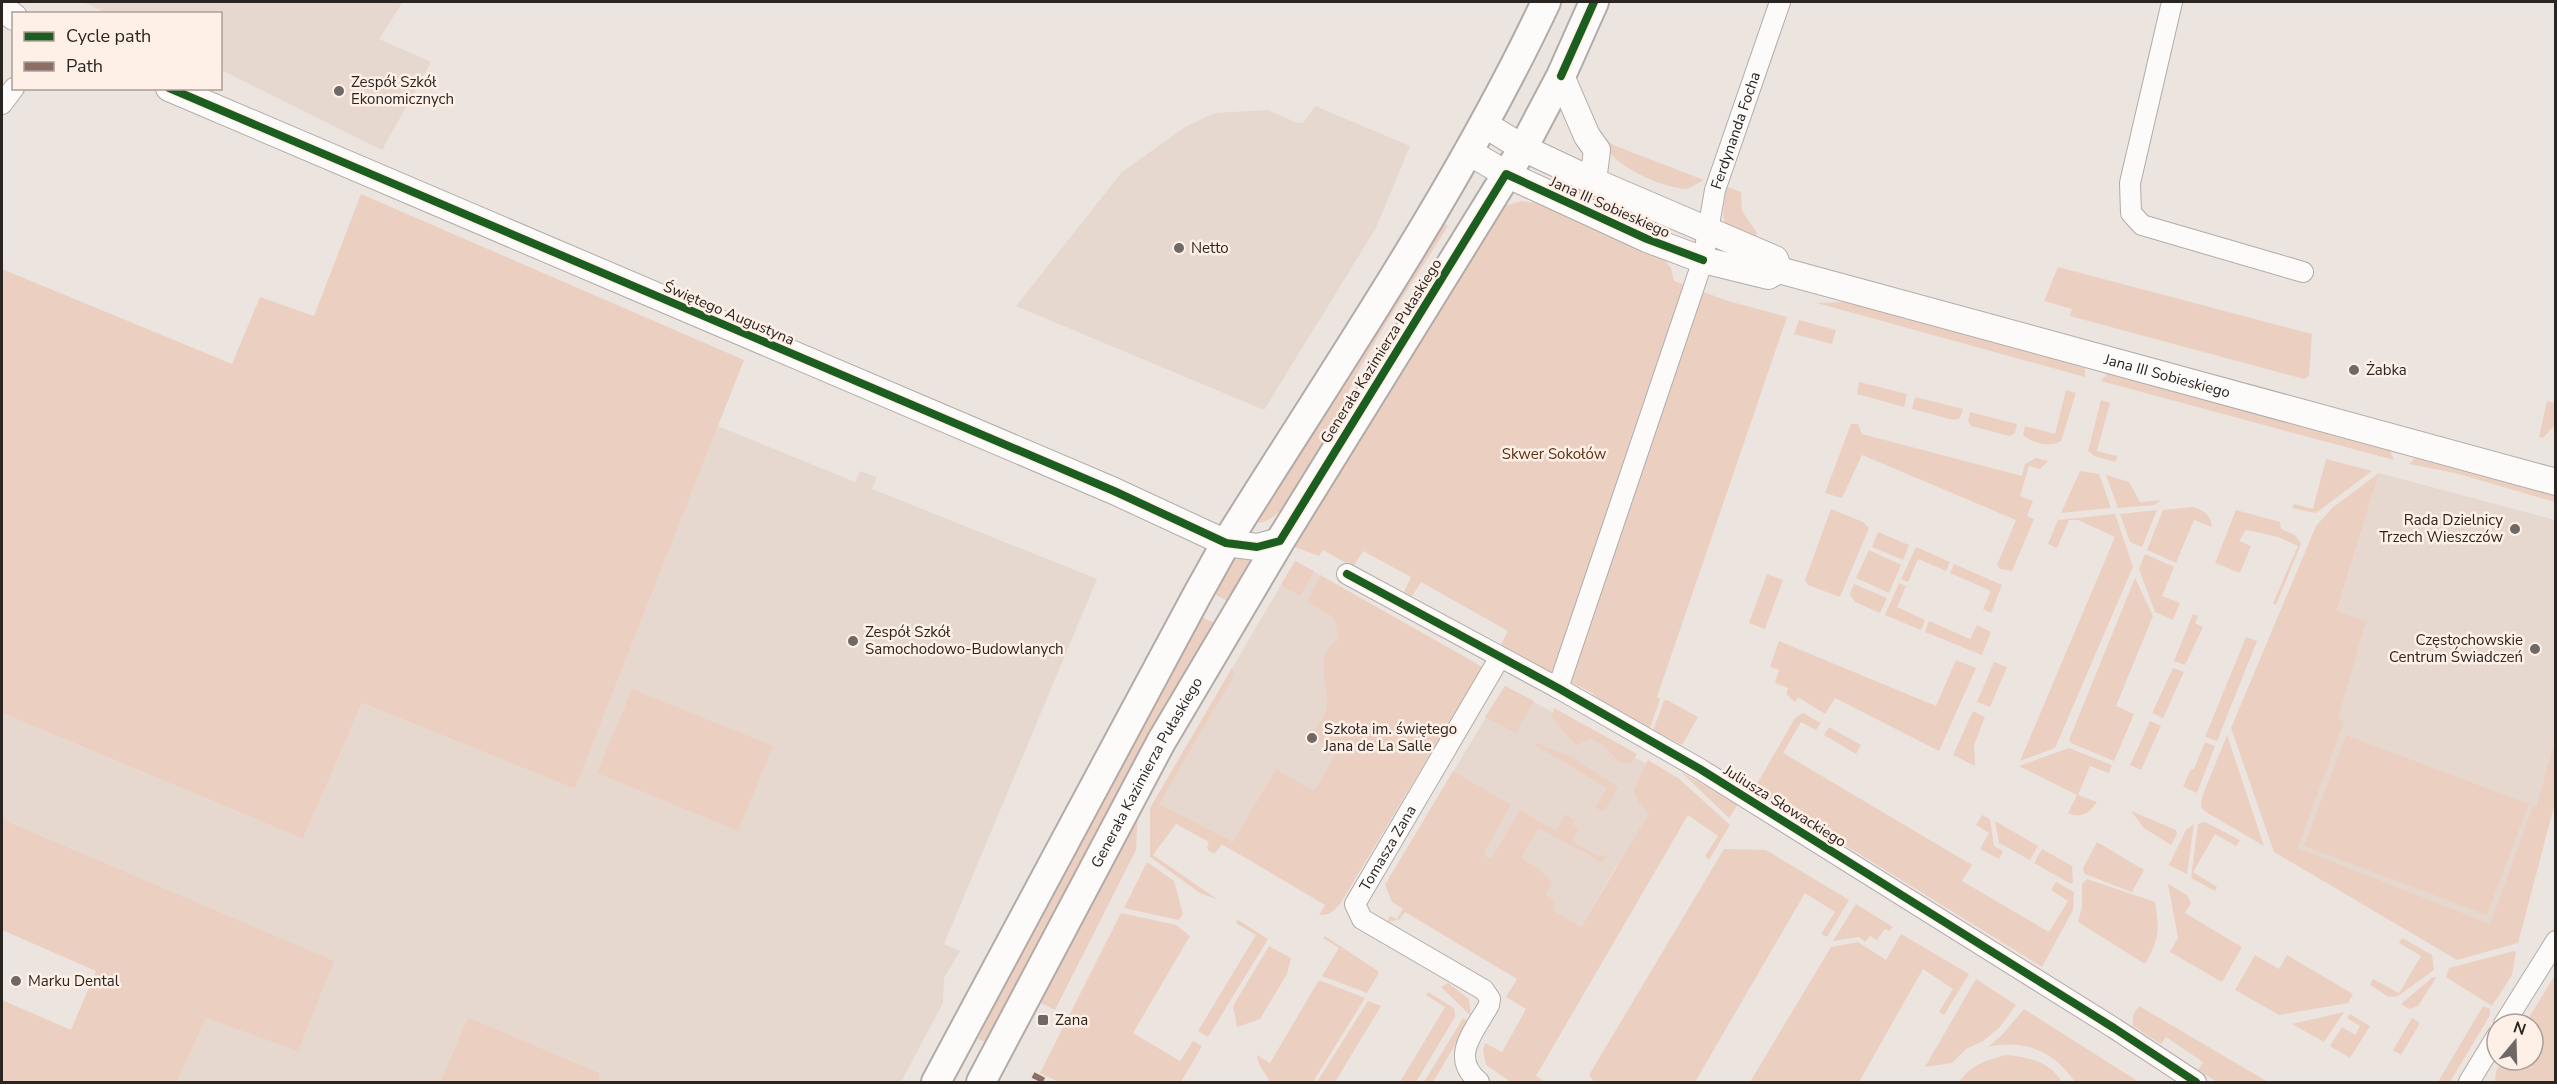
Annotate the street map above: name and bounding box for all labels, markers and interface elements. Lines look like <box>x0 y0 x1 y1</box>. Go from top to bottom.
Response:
legend <box>12 12 222 90</box>
text: Cycle path <box>66 24 151 48</box>
text: Path <box>66 54 103 78</box>
street label: Ferdynanda Focha <box>1706 69 1765 192</box>
place label: Zespół Szkół Ekonomicznych <box>351 72 454 109</box>
marker: Zespół Szkół Ekonomicznych <box>332 84 346 98</box>
street label: Jana III Sobieskiego <box>1546 171 1673 242</box>
place label: Netto <box>1191 238 1229 258</box>
marker: Netto <box>1172 241 1186 255</box>
street label: Generała Kazimierza Pułaskiego <box>1316 255 1446 447</box>
street label: Świętego Augustyna <box>660 275 798 350</box>
street label: Jana III Sobieskiego <box>2101 349 2232 403</box>
place label: Żabka <box>2366 360 2407 380</box>
marker: Żabka <box>2347 363 2361 377</box>
park label: Skwer Sokołów <box>1502 444 1607 464</box>
place label: Rada Dzielnicy Trzech Wieszczów <box>2379 510 2503 547</box>
marker: Rada Dzielnicy Trzech Wieszczów <box>2508 522 2522 536</box>
place label: Zespół Szkół Samochodowo-Budowlanych <box>865 622 1064 659</box>
place label: Częstochowskie Centrum Świadczeń <box>2389 630 2523 667</box>
marker: Zespół Szkół Samochodowo-Budowlanych <box>846 634 860 648</box>
marker: Częstochowskie Centrum Świadczeń <box>2528 642 2542 656</box>
street label: Generała Kazimierza Pułaskiego <box>1086 674 1207 871</box>
place label: Szkoła im. świętego Jana de La Salle <box>1323 719 1457 756</box>
marker: Szkoła im. świętego Jana de La Salle <box>1305 731 1319 745</box>
street label: Juliusza Słowackiego <box>1719 760 1850 852</box>
street label: Tomasza Zana <box>1355 802 1421 895</box>
place label: Marku Dental <box>28 971 120 991</box>
marker: Marku Dental <box>9 974 23 988</box>
place label: Zana <box>1055 1010 1088 1030</box>
north arrow <box>2485 1012 2545 1072</box>
marker: Zana <box>1036 1013 1050 1027</box>
text: N <box>2510 1016 2529 1041</box>

